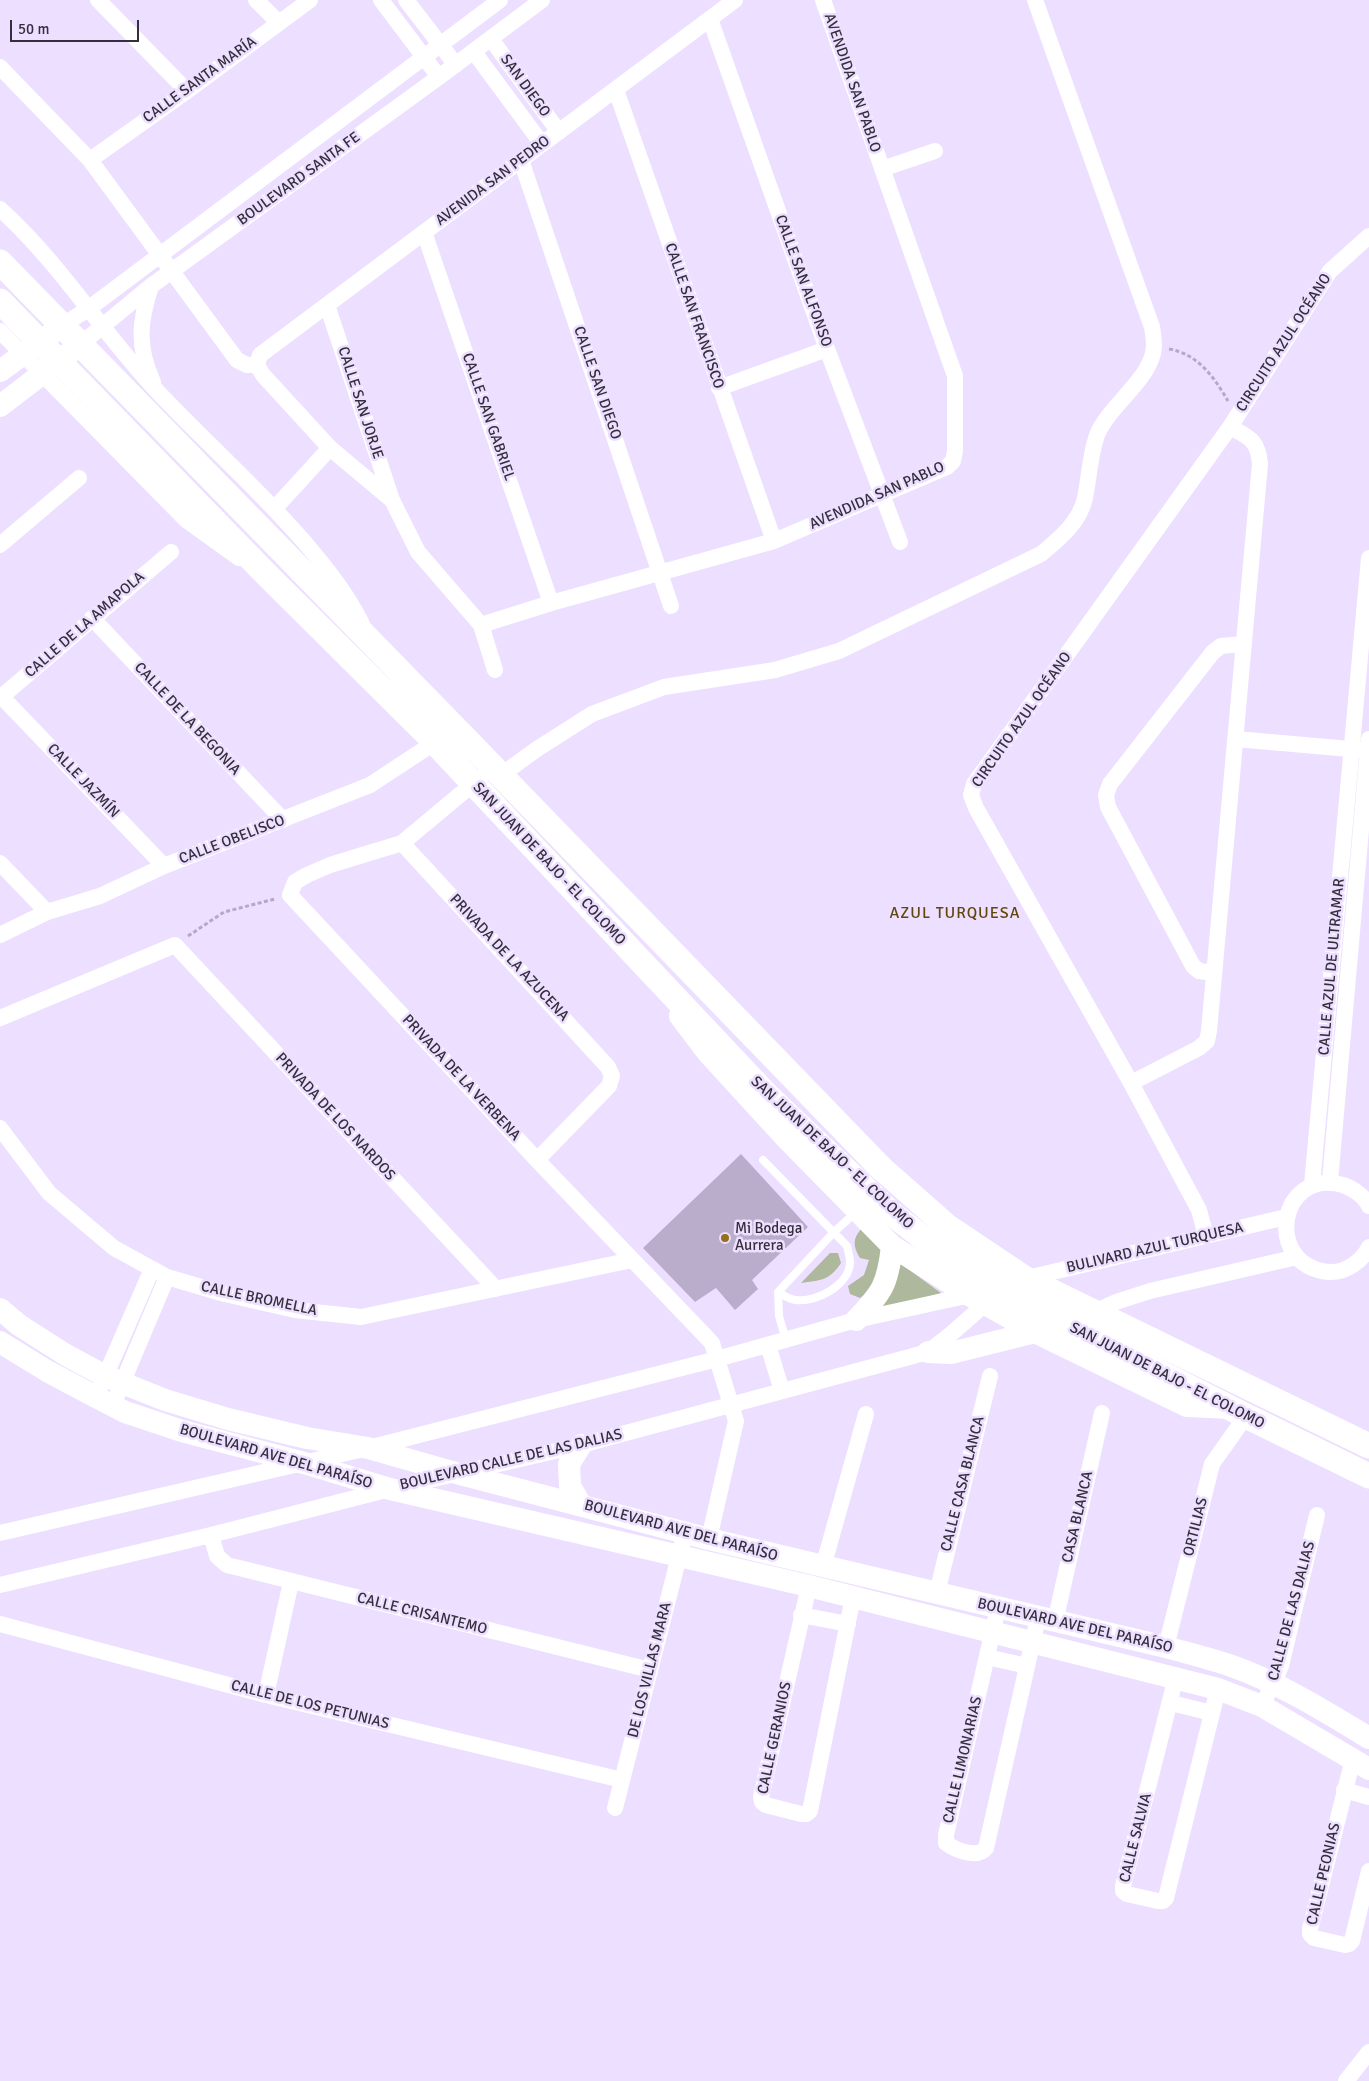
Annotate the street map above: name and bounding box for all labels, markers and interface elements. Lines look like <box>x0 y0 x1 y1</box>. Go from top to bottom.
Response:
scale bar <box>12 10 141 42</box>
street label: AVENDIDA SAN PABLO <box>820 11 884 155</box>
text: 50 m <box>18 20 49 38</box>
street label: CALLE SANTA MARÍA <box>140 33 260 127</box>
street label: SAN DIEGO <box>496 51 554 121</box>
street label: BOULEVARD SANTA FE <box>234 129 364 229</box>
street label: AVENIDA SAN PEDRO <box>432 132 554 230</box>
street label: CALLE SAN ALFONSO <box>771 213 835 349</box>
street label: CALLE SAN FRANCISCO <box>661 241 727 391</box>
street label: CIRCUITO AZUL OCÉANO <box>1233 271 1335 415</box>
street label: CALLE SAN DIEGO <box>569 324 625 442</box>
street label: CALLE SAN JORJE <box>333 345 387 461</box>
street label: CALLE SAN GABRIEL <box>458 351 518 483</box>
street label: AVENDIDA SAN PABLO <box>807 458 947 534</box>
street label: CALLE DE LA AMAPOLA <box>21 568 149 682</box>
street label: CIRCUITO AZUL OCÉANO <box>968 649 1076 791</box>
street label: CALLE DE LA BEGONIA <box>130 659 244 779</box>
street label: CALLE JAZMÍN <box>43 740 123 822</box>
street label: SAN JUAN DE BAJO - EL COLOMO <box>469 779 629 949</box>
street label: CALLE OBELISCO <box>176 812 288 868</box>
street label: CALLE AZUL DE ULTRAMAR <box>1315 878 1349 1056</box>
street label: PRIVADA DE LA AZUCENA <box>445 891 573 1025</box>
district label: AZUL TURQUESA <box>888 904 1022 924</box>
street label: PRIVADA DE LA VERBENA <box>398 1011 524 1145</box>
street label: PRIVADA DE LOS NARDOS <box>271 1050 399 1184</box>
street label: SAN JUAN DE BAJO - EL COLOMO <box>747 1073 917 1233</box>
street label: BULIVARD AZUL TURQUESA <box>1065 1219 1245 1277</box>
place label: Mi Bodega Aurrera <box>735 1220 802 1255</box>
marker: Mi Bodega Aurrera <box>719 1232 731 1244</box>
street label: CALLE BROMELLA <box>199 1278 319 1320</box>
street label: SAN JUAN DE BAJO - EL COLOMO <box>1067 1319 1267 1433</box>
street label: CALLE CASA BLANCA <box>937 1415 989 1553</box>
street label: BOULEVARD AVE DEL PARAÍSO <box>178 1421 374 1493</box>
street label: BOULEVARD CALLE DE LAS DALIAS <box>398 1426 624 1494</box>
street label: CASA BLANCA <box>1059 1469 1097 1565</box>
street label: BOULEVARD AVE DEL PARAÍSO <box>582 1496 780 1566</box>
street label: ORTILIAS <box>1180 1496 1212 1558</box>
street label: CALLE DE LAS DALIAS <box>1265 1539 1319 1683</box>
street label: CALLE CRISANTEMO <box>355 1589 489 1639</box>
street label: BOULEVARD AVE DEL PARAÍSO <box>976 1595 1174 1657</box>
street label: DE LOS VILLAS MARA <box>624 1600 676 1740</box>
street label: CALLE DE LOS PETUNIAS <box>229 1677 391 1733</box>
street label: CALLE GERANIOS <box>754 1680 796 1796</box>
street label: CALLE LIMONARIAS <box>940 1695 986 1825</box>
street label: CALLE SALVIA <box>1116 1791 1156 1885</box>
street label: CALLE PEONIAS <box>1304 1821 1344 1927</box>

